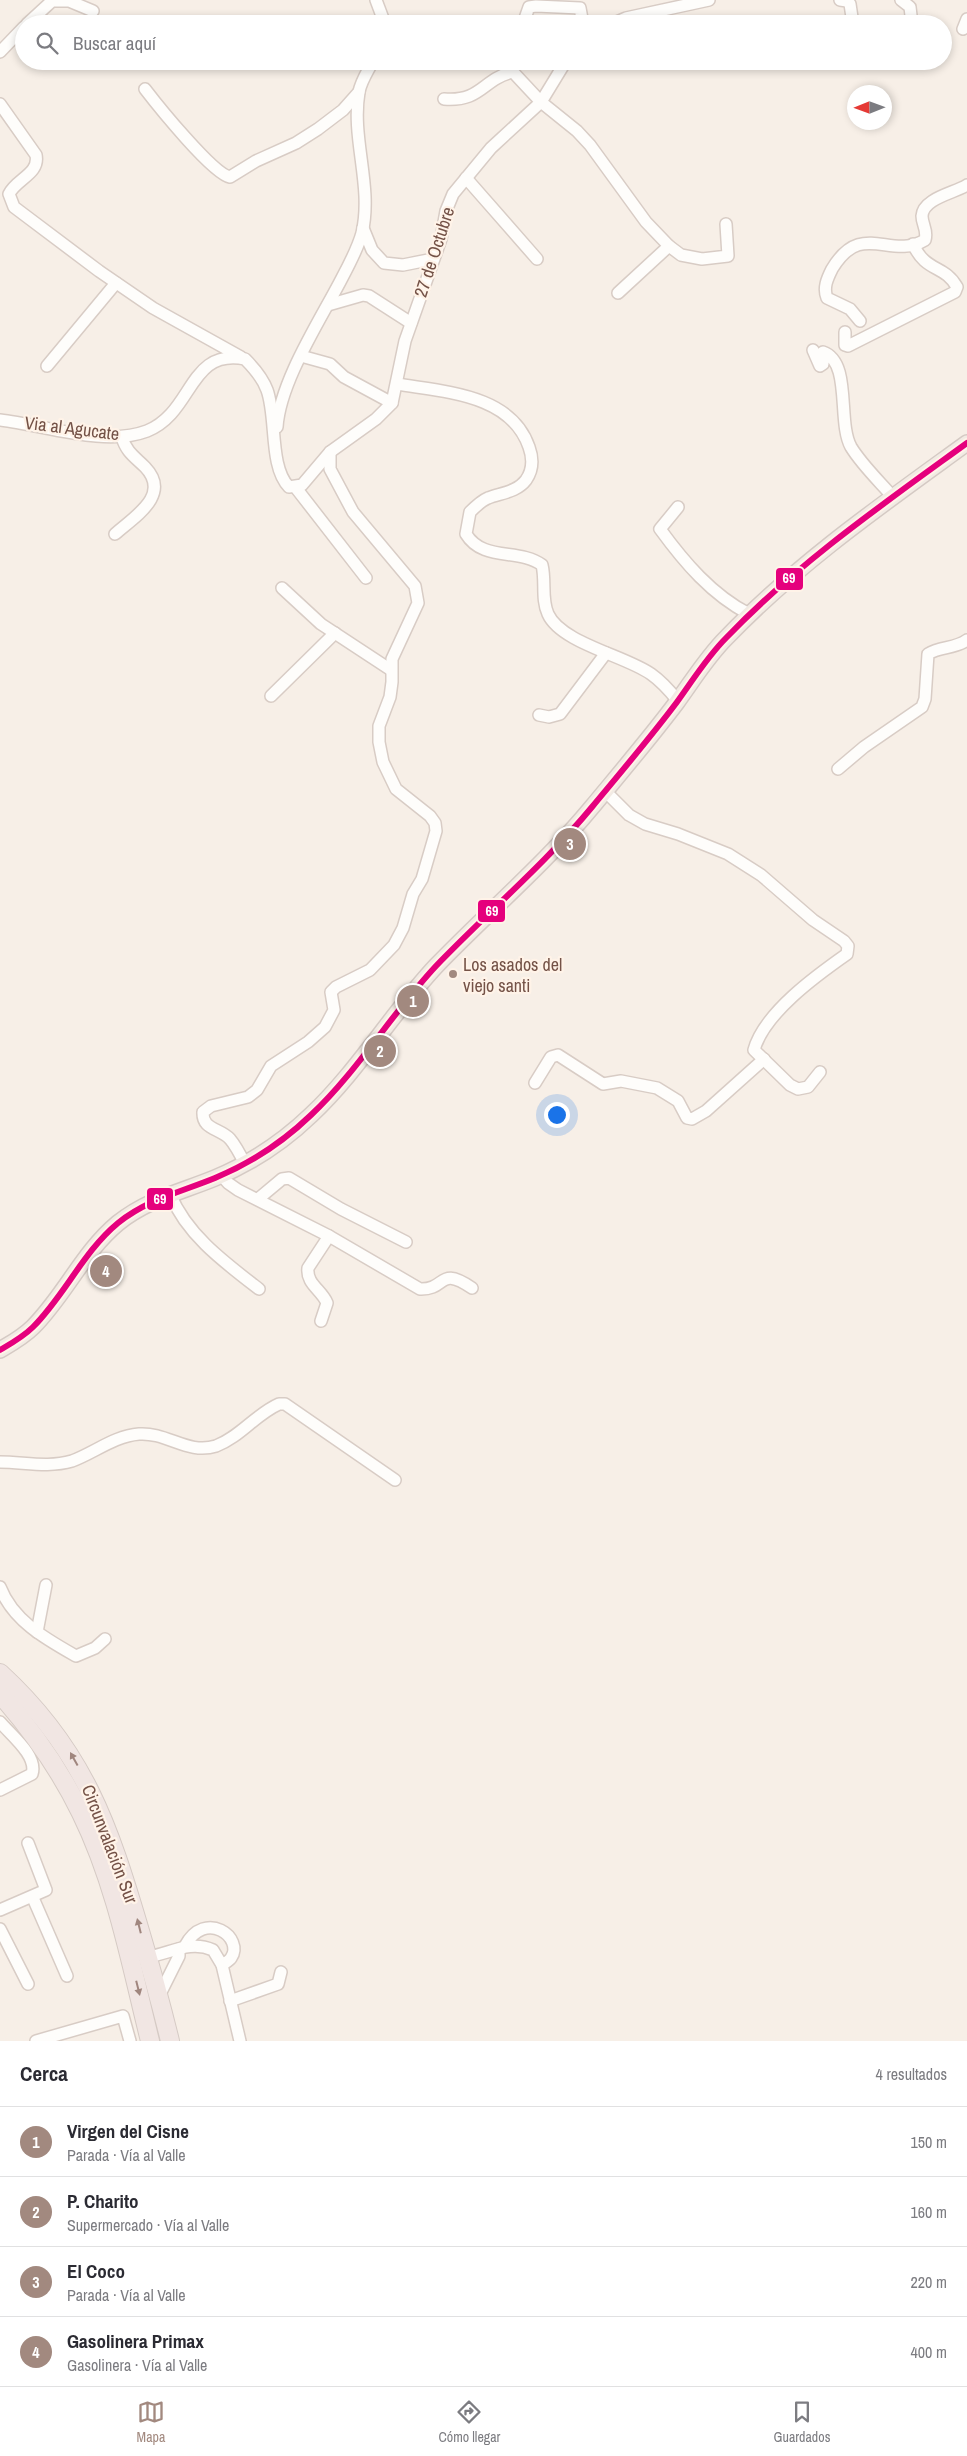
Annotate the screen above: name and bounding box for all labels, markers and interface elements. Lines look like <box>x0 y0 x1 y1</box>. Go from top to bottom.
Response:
search box <box>15 15 952 70</box>
icon: search <box>33 29 61 57</box>
text: Buscar aquí <box>73 30 156 56</box>
north arrow <box>847 85 892 130</box>
street label: 27 de Octubre <box>408 204 460 300</box>
street label: Via al Agucate <box>23 410 121 446</box>
line badge: 69 <box>775 567 804 591</box>
text: 69 <box>783 569 795 587</box>
pin: 3 <box>554 825 586 863</box>
line badge: 69 <box>477 899 506 923</box>
text: 69 <box>486 902 498 920</box>
place label: Los asados del viejo santi <box>463 952 562 998</box>
marker: Los asados del viejo santi <box>447 968 459 980</box>
pin: 1 <box>397 982 429 1020</box>
pin: 2 <box>364 1032 396 1070</box>
your location <box>544 1102 570 1128</box>
line badge: 69 <box>146 1187 174 1211</box>
text: 69 <box>154 1190 166 1208</box>
pin: 4 <box>90 1252 122 1290</box>
one-way arrow <box>69 1753 78 1766</box>
street label: Circunvalación Sur <box>76 1781 144 1907</box>
one-way arrow <box>135 1919 143 1934</box>
one-way arrow <box>134 1981 142 1996</box>
text: Cerca <box>20 2059 68 2088</box>
text: 4 resultados <box>876 2063 947 2085</box>
text: Virgen del Cisne <box>67 2118 189 2144</box>
text: 1 <box>32 2131 40 2153</box>
text: 150 m <box>911 2131 947 2153</box>
text: Parada · Vía al Valle <box>67 2144 185 2166</box>
text: P. Charito <box>67 2188 139 2214</box>
text: 2 <box>32 2201 40 2223</box>
text: 160 m <box>911 2201 947 2223</box>
text: Supermercado · Vía al Valle <box>67 2214 229 2236</box>
text: El Coco <box>67 2258 125 2284</box>
text: 3 <box>32 2271 40 2293</box>
text: 220 m <box>911 2271 947 2293</box>
text: Parada · Vía al Valle <box>67 2284 185 2306</box>
text: Gasolinera Primax <box>67 2328 204 2354</box>
text: 4 <box>32 2341 40 2363</box>
text: 400 m <box>911 2341 947 2363</box>
text: Gasolinera · Vía al Valle <box>67 2354 207 2376</box>
tab: Mapa <box>137 2398 165 2446</box>
tab: Cómo llegar <box>439 2398 500 2446</box>
tab: Guardados <box>774 2398 830 2446</box>

